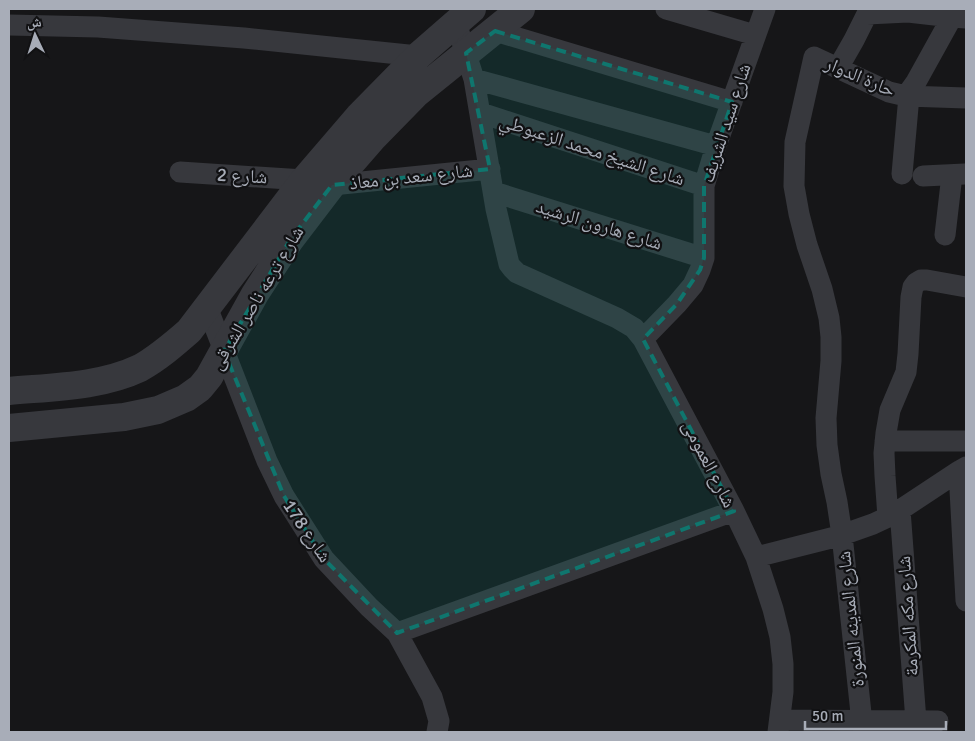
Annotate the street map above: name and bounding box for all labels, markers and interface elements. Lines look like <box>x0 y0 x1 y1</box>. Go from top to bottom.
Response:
north arrow <box>10 10 60 60</box>
text: ش <box>26 14 42 32</box>
street label: حارة الدوار <box>820 51 899 103</box>
street label: شارع سيد الشريف <box>695 60 757 186</box>
street label: شارع الشيخ محمد الزعبوطي <box>495 109 688 194</box>
street label: شارع سعد بن معاذ <box>348 159 474 195</box>
street label: شارع 2 <box>216 163 268 189</box>
street label: شارع هارون الرشيد <box>533 194 665 256</box>
street label: شارع ترعه ناصر الشرقى <box>205 222 309 374</box>
street label: شارع العمومى <box>677 416 741 512</box>
street label: شارع 178 <box>277 495 337 567</box>
street label: شارع المدينه المنورة <box>832 550 870 688</box>
street label: شارع مكه المكرمة <box>892 555 924 677</box>
scale bar <box>805 698 946 730</box>
text: 50 m <box>812 707 843 725</box>

